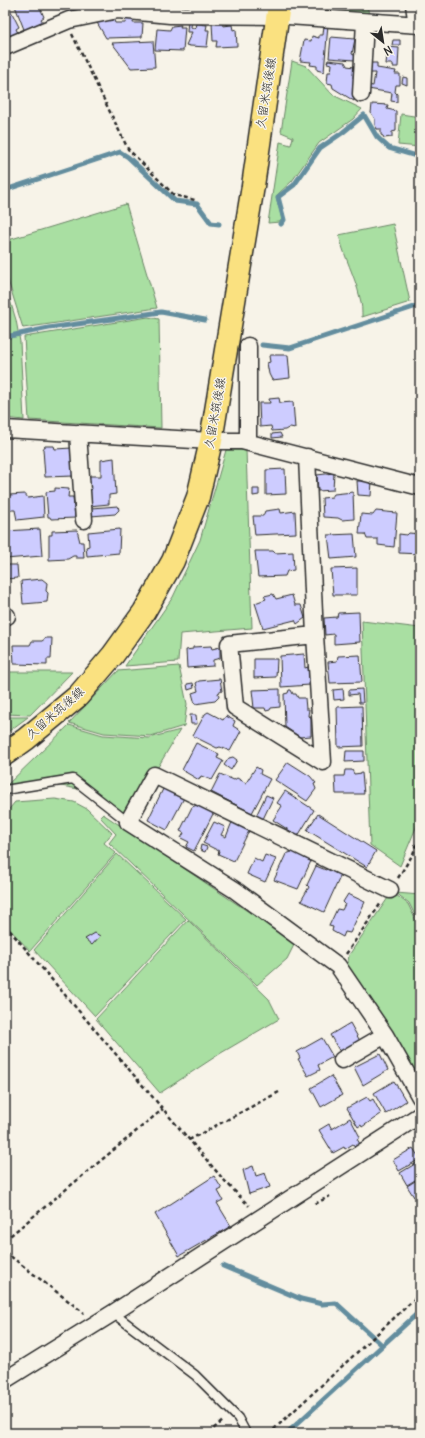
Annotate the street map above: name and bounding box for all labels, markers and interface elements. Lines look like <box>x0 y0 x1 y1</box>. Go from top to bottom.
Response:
north arrow <box>363 22 403 62</box>
text: N <box>381 43 395 59</box>
street label: 久留米筑後線 <box>252 56 279 130</box>
street label: 久留米筑後線 <box>201 376 228 450</box>
street label: 久留米筑後線 <box>23 683 87 742</box>

